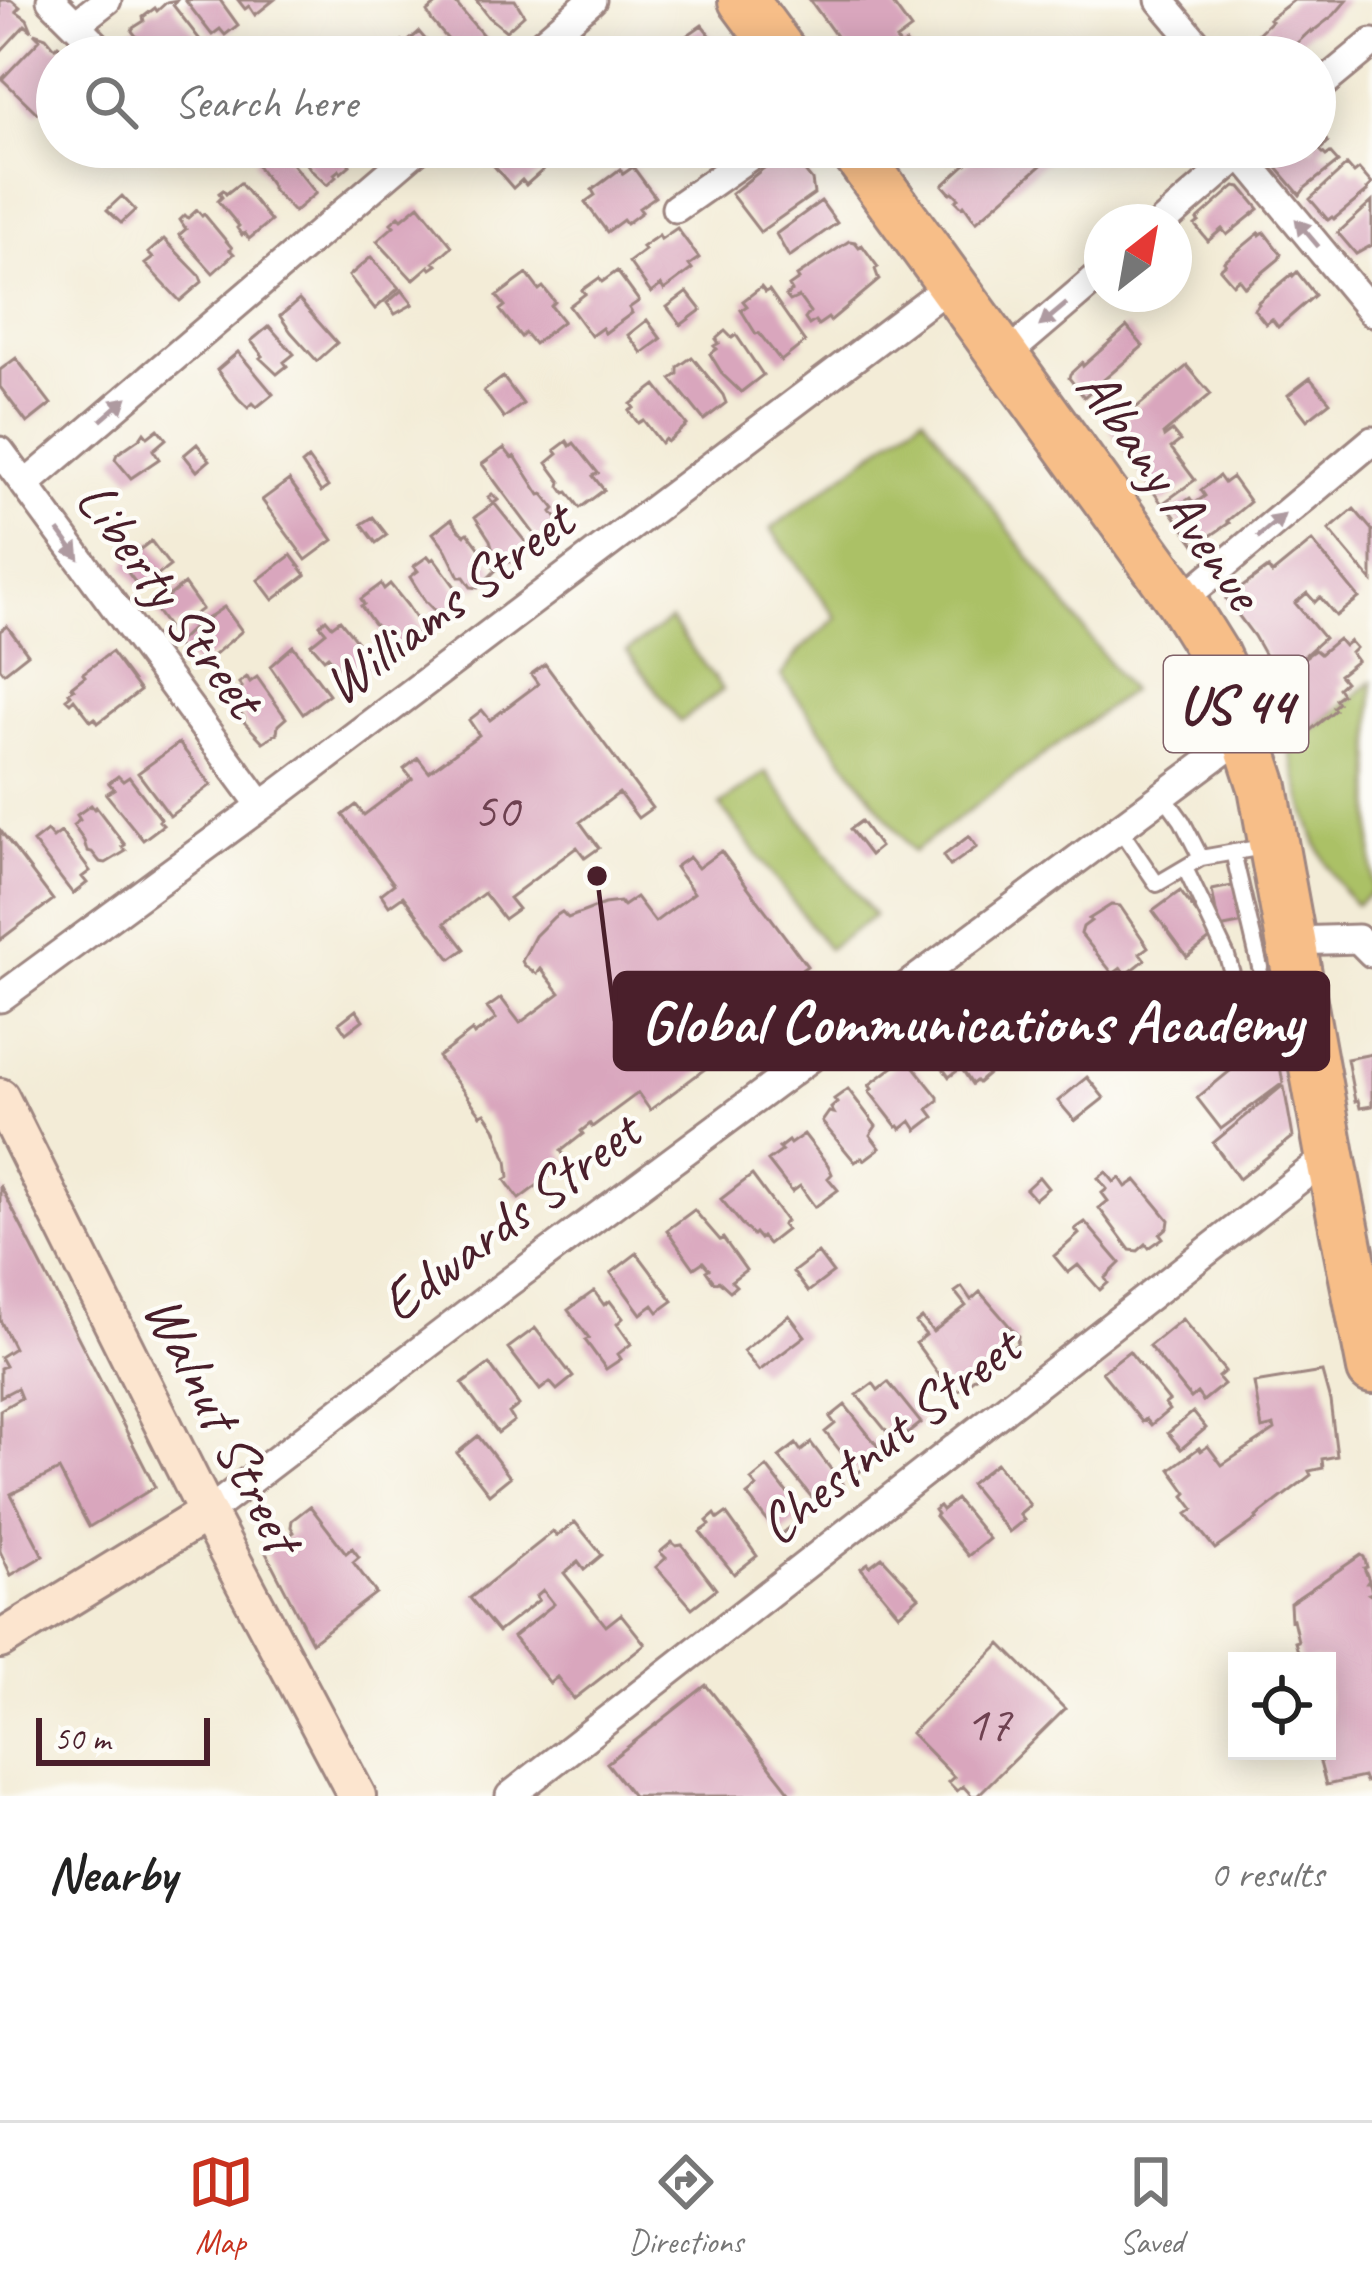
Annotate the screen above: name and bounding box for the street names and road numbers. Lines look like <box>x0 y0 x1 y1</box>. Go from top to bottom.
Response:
street label: Albany Avenue <box>1061 354 1281 626</box>
street label: Liberty Street <box>60 466 283 735</box>
street label: Williams Street <box>308 482 591 720</box>
road number: US 44 <box>1164 656 1308 752</box>
street label: Edwards Street <box>366 1093 658 1338</box>
street label: Walnut Street <box>128 1283 322 1571</box>
street label: Chestnut Street <box>743 1308 1038 1560</box>

